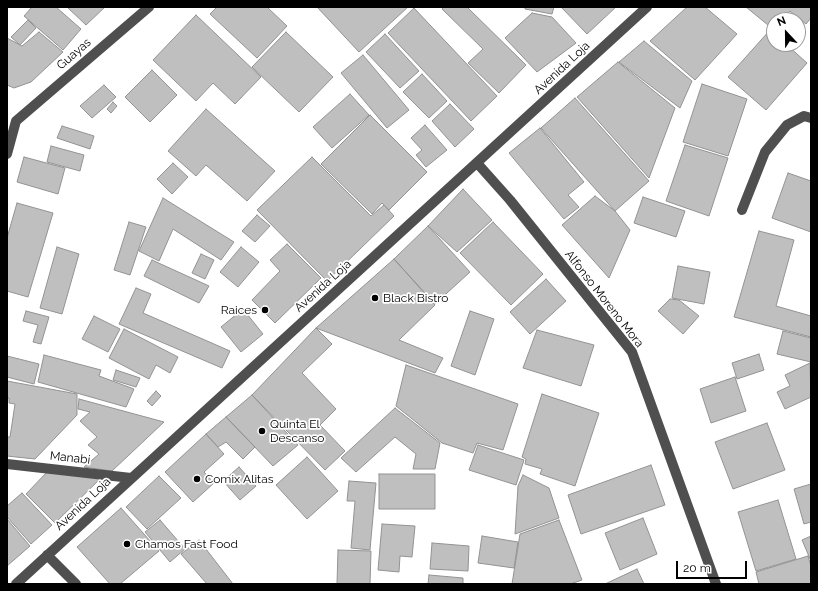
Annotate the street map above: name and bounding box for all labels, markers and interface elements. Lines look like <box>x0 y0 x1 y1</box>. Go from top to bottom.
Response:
north arrow <box>766 12 806 52</box>
text: N <box>775 14 788 29</box>
street label: Guayas <box>54 35 94 73</box>
street label: Avenida Loja <box>531 39 593 97</box>
street label: Alfonso Moreno Mora <box>562 248 646 350</box>
street label: Avenida Loja <box>292 257 354 315</box>
place label: Black Bistro <box>383 291 448 305</box>
marker: Black Bistro <box>370 293 380 303</box>
place label: Raices <box>221 303 257 317</box>
marker: Raices <box>260 305 270 315</box>
place label: Quinta El Descanso <box>270 417 324 445</box>
marker: Quinta El Descanso <box>257 426 267 436</box>
street label: Manabi <box>49 449 91 467</box>
place label: Comix Alitas <box>205 472 273 486</box>
marker: Comix Alitas <box>192 474 202 484</box>
street label: Avenida Loja <box>52 475 114 533</box>
place label: Chamos Fast Food <box>135 537 238 551</box>
marker: Chamos Fast Food <box>122 539 132 549</box>
scale bar <box>678 553 749 579</box>
text: 20 m <box>683 561 711 575</box>

